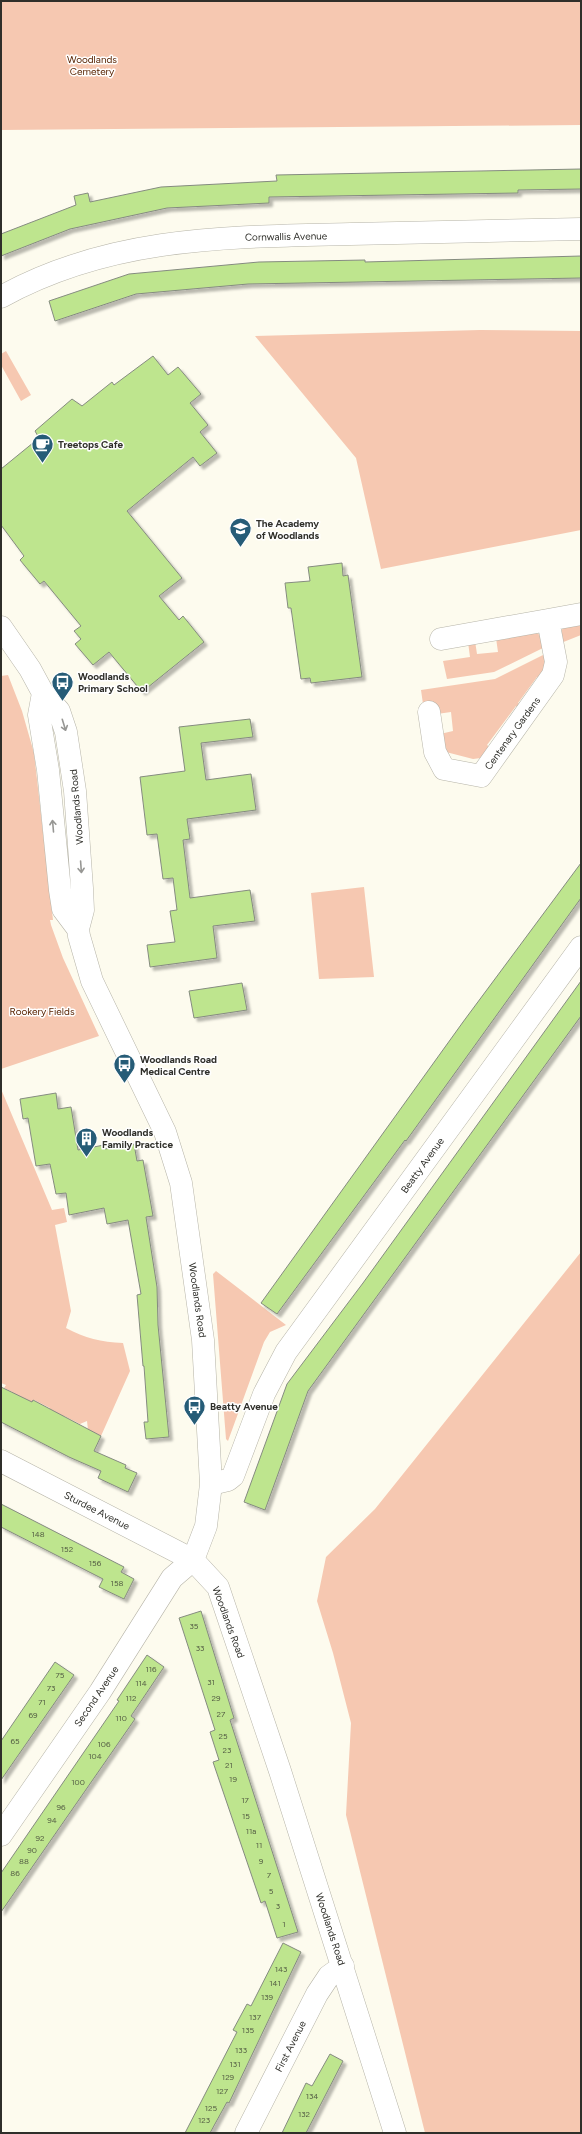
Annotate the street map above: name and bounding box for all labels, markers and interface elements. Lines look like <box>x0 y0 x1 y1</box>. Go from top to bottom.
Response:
park label: Woodlands Cemetery <box>67 53 117 78</box>
street label: Cornwallis Avenue <box>245 229 328 244</box>
cafe icon: Treetops Cafe <box>30 431 56 464</box>
place label: Treetops Cafe <box>58 438 124 451</box>
school or university icon: The Academy of Woodlands <box>228 516 254 549</box>
place label: The Academy of Woodlands <box>256 517 320 542</box>
bus stop icon: Woodlands Primary School <box>49 669 75 702</box>
place label: Woodlands Primary School <box>78 670 148 695</box>
street label: Centenary Gardens <box>482 694 543 772</box>
one-way arrow <box>61 718 68 731</box>
street label: Woodlands Road <box>67 769 86 845</box>
one-way arrow <box>50 820 57 833</box>
one-way arrow <box>77 860 84 873</box>
park label: Rookery Fields <box>9 1005 75 1018</box>
bus stop icon: Woodlands Road Medical Centre <box>111 1052 137 1085</box>
place label: Woodlands Road Medical Centre <box>140 1053 217 1078</box>
building icon: Woodlands Family Practice <box>73 1125 99 1158</box>
place label: Woodlands Family Practice <box>102 1126 173 1151</box>
street label: Beatty Avenue <box>398 1134 447 1196</box>
street label: Woodlands Road <box>186 1262 209 1339</box>
bus stop icon: Beatty Avenue <box>182 1393 208 1426</box>
place label: Beatty Avenue <box>210 1400 278 1413</box>
street label: Sturdee Avenue <box>62 1488 132 1533</box>
house number: 148 <box>31 1529 45 1539</box>
house number: 152 <box>61 1544 73 1554</box>
house number: 156 <box>89 1558 102 1568</box>
house number: 158 <box>111 1578 123 1588</box>
street label: Woodlands Road <box>210 1584 248 1660</box>
house number: 35 <box>190 1621 199 1631</box>
house number: 33 <box>196 1643 204 1653</box>
street label: Second Avenue <box>71 1663 122 1729</box>
house number: 116 <box>145 1664 157 1674</box>
house number: 75 <box>56 1670 65 1680</box>
house number: 31 <box>207 1677 215 1687</box>
house number: 114 <box>135 1678 147 1688</box>
house number: 73 <box>47 1683 55 1693</box>
house number: 112 <box>125 1693 137 1703</box>
house number: 29 <box>212 1693 221 1703</box>
house number: 71 <box>38 1697 46 1707</box>
house number: 27 <box>217 1709 226 1719</box>
house number: 69 <box>28 1710 38 1720</box>
house number: 110 <box>115 1713 127 1723</box>
house number: 25 <box>218 1731 228 1741</box>
house number: 65 <box>10 1736 20 1746</box>
house number: 106 <box>98 1739 111 1749</box>
house number: 23 <box>223 1745 231 1755</box>
house number: 104 <box>88 1751 102 1761</box>
house number: 21 <box>225 1760 233 1770</box>
house number: 19 <box>229 1774 237 1784</box>
house number: 100 <box>71 1777 85 1787</box>
house number: 17 <box>241 1795 249 1805</box>
house number: 96 <box>56 1802 66 1812</box>
house number: 15 <box>242 1811 250 1821</box>
house number: 94 <box>47 1815 57 1825</box>
house number: 11a <box>246 1826 256 1836</box>
house number: 92 <box>36 1833 45 1843</box>
house number: 11 <box>256 1840 262 1850</box>
house number: 90 <box>27 1845 37 1855</box>
house number: 88 <box>19 1856 29 1866</box>
house number: 9 <box>259 1856 264 1866</box>
house number: 86 <box>10 1868 20 1878</box>
house number: 7 <box>267 1870 272 1880</box>
house number: 5 <box>269 1886 274 1896</box>
street label: Woodlands Road <box>313 1891 348 1967</box>
house number: 3 <box>276 1901 280 1911</box>
house number: 1 <box>282 1919 286 1929</box>
house number: 143 <box>275 1964 287 1974</box>
house number: 141 <box>269 1978 281 1988</box>
house number: 139 <box>261 1992 274 2002</box>
house number: 137 <box>249 2012 262 2022</box>
street label: First Avenue <box>272 2018 309 2074</box>
house number: 135 <box>242 2025 255 2035</box>
house number: 133 <box>235 2045 247 2055</box>
house number: 131 <box>230 2059 240 2069</box>
house number: 129 <box>222 2072 235 2082</box>
house number: 127 <box>216 2086 229 2096</box>
house number: 134 <box>306 2091 318 2101</box>
house number: 125 <box>205 2103 218 2113</box>
house number: 132 <box>298 2109 310 2119</box>
house number: 123 <box>198 2115 210 2125</box>

